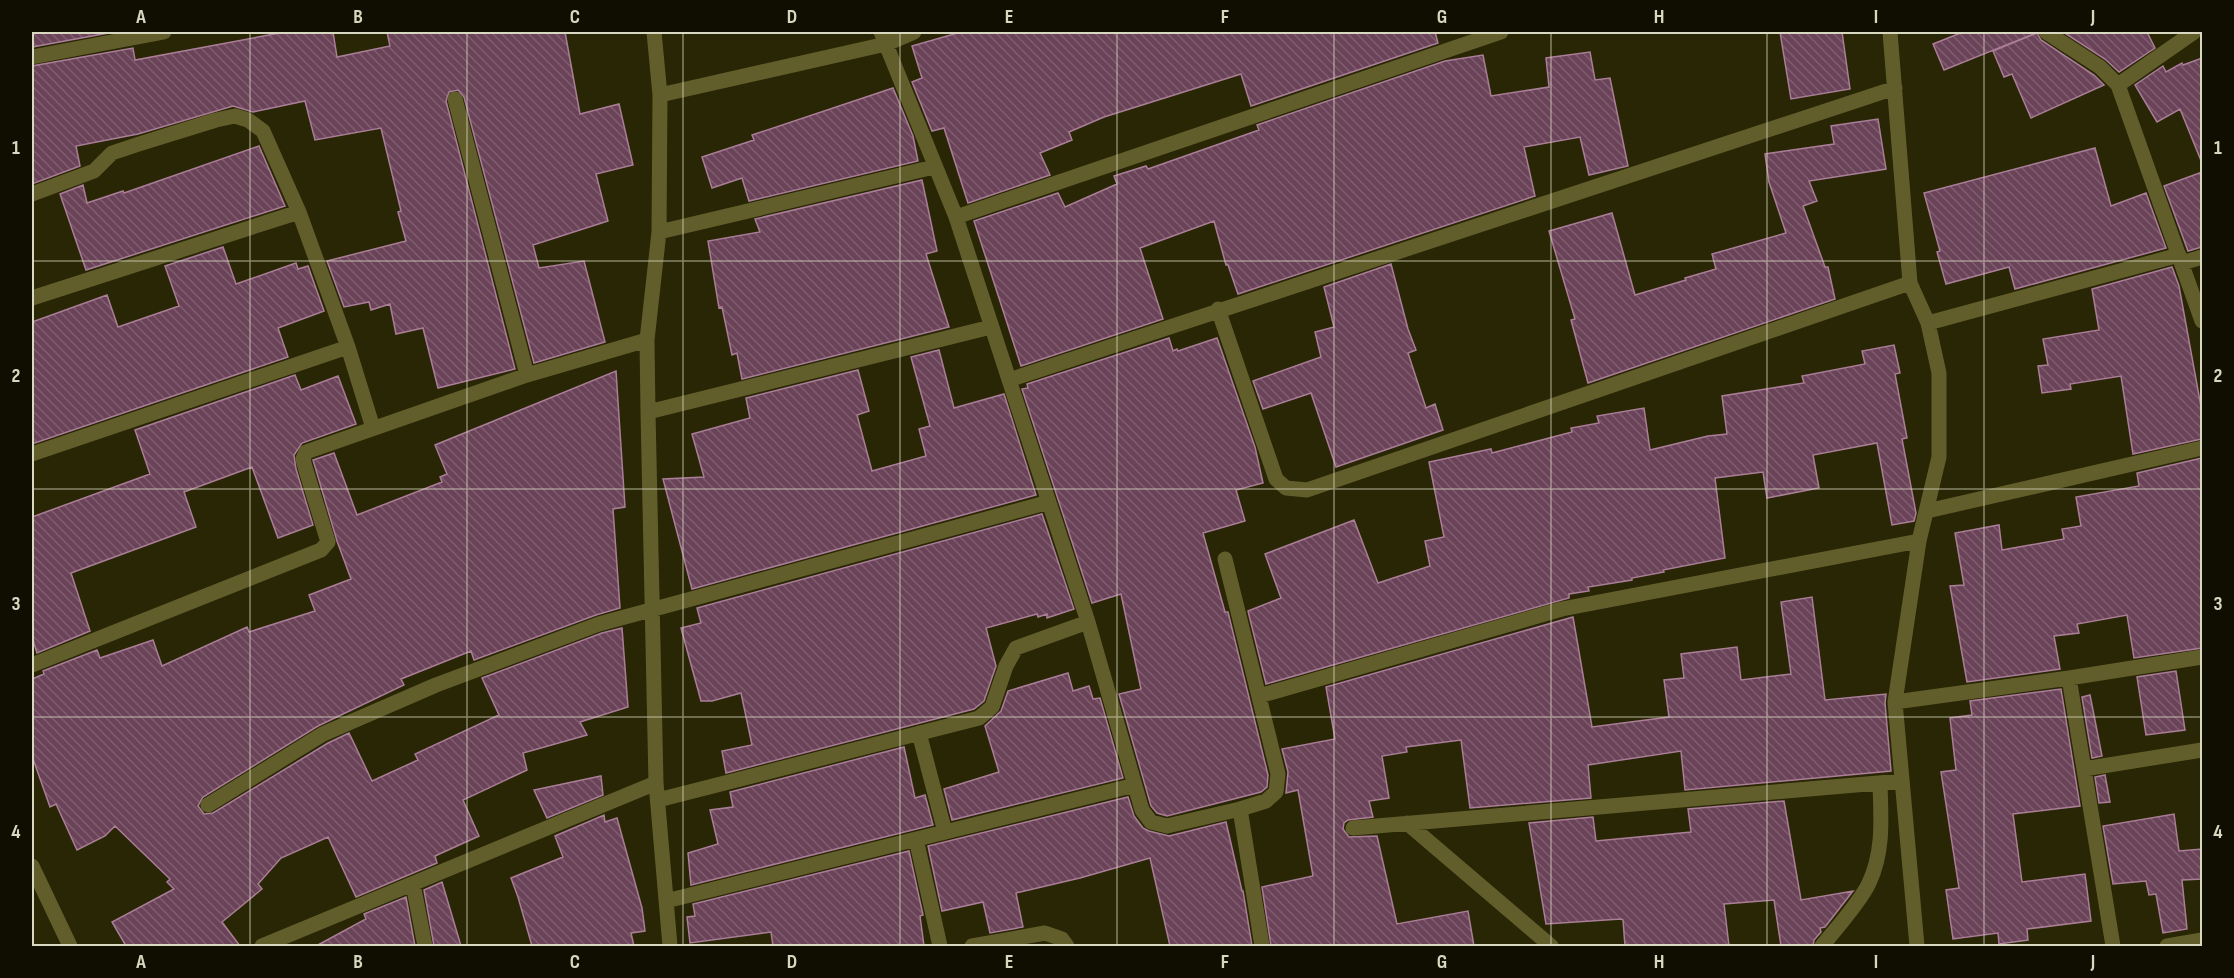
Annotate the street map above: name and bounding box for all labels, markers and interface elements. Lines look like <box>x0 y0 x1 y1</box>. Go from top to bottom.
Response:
text: A <box>135 5 146 29</box>
text: B <box>353 5 363 29</box>
text: C <box>570 5 580 29</box>
text: D <box>787 5 797 29</box>
text: E <box>1005 5 1013 29</box>
text: F <box>1221 5 1229 29</box>
text: G <box>1437 5 1447 29</box>
text: H <box>1654 5 1664 29</box>
text: I <box>1874 5 1878 29</box>
text: J <box>2090 5 2095 29</box>
text: 1 <box>12 136 20 160</box>
text: 1 <box>2214 136 2222 160</box>
text: 2 <box>12 364 20 388</box>
text: 2 <box>2214 364 2222 388</box>
text: 3 <box>12 592 21 616</box>
text: 3 <box>2214 592 2223 616</box>
text: 4 <box>11 820 21 844</box>
text: 4 <box>2213 820 2223 844</box>
text: A <box>135 950 146 974</box>
text: B <box>353 950 363 974</box>
text: C <box>570 950 580 974</box>
text: D <box>787 950 797 974</box>
text: E <box>1005 950 1013 974</box>
text: F <box>1221 950 1229 974</box>
text: G <box>1437 950 1447 974</box>
text: H <box>1654 950 1664 974</box>
text: I <box>1874 950 1878 974</box>
text: J <box>2090 950 2095 974</box>

